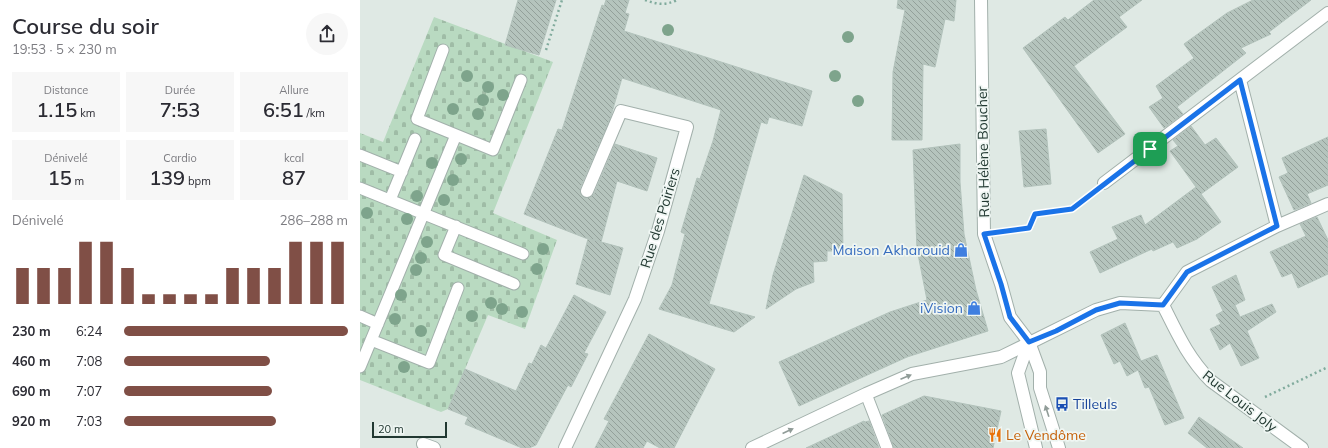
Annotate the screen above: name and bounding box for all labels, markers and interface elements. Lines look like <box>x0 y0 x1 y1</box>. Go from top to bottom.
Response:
text: Course du soir <box>12 12 159 40</box>
button: share <box>306 13 348 55</box>
text: 19:53 · 5 × 230 m <box>12 41 117 57</box>
text: Distance <box>44 83 88 97</box>
text: Durée <box>165 83 195 97</box>
text: Allure <box>279 83 309 97</box>
street label: Rue Hélène Boucher <box>973 85 993 218</box>
text: 1.15 <box>37 97 77 122</box>
text: 7:53 <box>160 97 200 122</box>
text: 6:51 <box>263 97 304 122</box>
text: km <box>77 106 95 120</box>
text: /km <box>304 106 325 120</box>
pin <box>1133 132 1167 166</box>
icon: arrive <box>1139 138 1161 160</box>
text: Dénivelé <box>44 151 88 165</box>
text: Cardio <box>163 151 197 165</box>
text: kcal <box>284 151 304 165</box>
text: 15 <box>48 165 72 190</box>
text: 139 <box>149 165 185 190</box>
text: 87 <box>282 165 306 190</box>
street label: Rue des Poiriers <box>636 166 684 270</box>
text: m <box>72 174 84 188</box>
text: bpm <box>185 174 211 188</box>
text: Dénivelé <box>12 212 64 228</box>
text: 286–288 m <box>280 212 348 228</box>
place label: Maison Akharouid <box>833 241 950 259</box>
shop icon: Maison Akharouid <box>953 242 969 258</box>
place label: iVision <box>920 299 963 317</box>
shop icon: iVision <box>966 300 982 316</box>
text: 230 m <box>12 323 51 339</box>
text: 6:24 <box>76 323 102 339</box>
text: 460 m <box>12 353 51 369</box>
text: 7:08 <box>76 353 102 369</box>
street label: Rue Louis Joly <box>1199 366 1281 436</box>
one-way arrow <box>900 374 911 380</box>
text: 690 m <box>12 383 51 399</box>
text: 7:07 <box>76 383 102 399</box>
place label: Tilleuls <box>1073 395 1117 413</box>
bus stop icon: Tilleuls <box>1054 396 1070 412</box>
one-way arrow <box>1044 405 1050 417</box>
text: 920 m <box>12 413 51 429</box>
text: 7:03 <box>76 413 102 429</box>
scale bar <box>372 420 447 439</box>
text: 20 m <box>378 422 404 436</box>
place label: Le Vendôme <box>1006 426 1086 444</box>
restaurant icon: Le Vendôme <box>987 427 1003 443</box>
one-way arrow <box>782 428 793 434</box>

